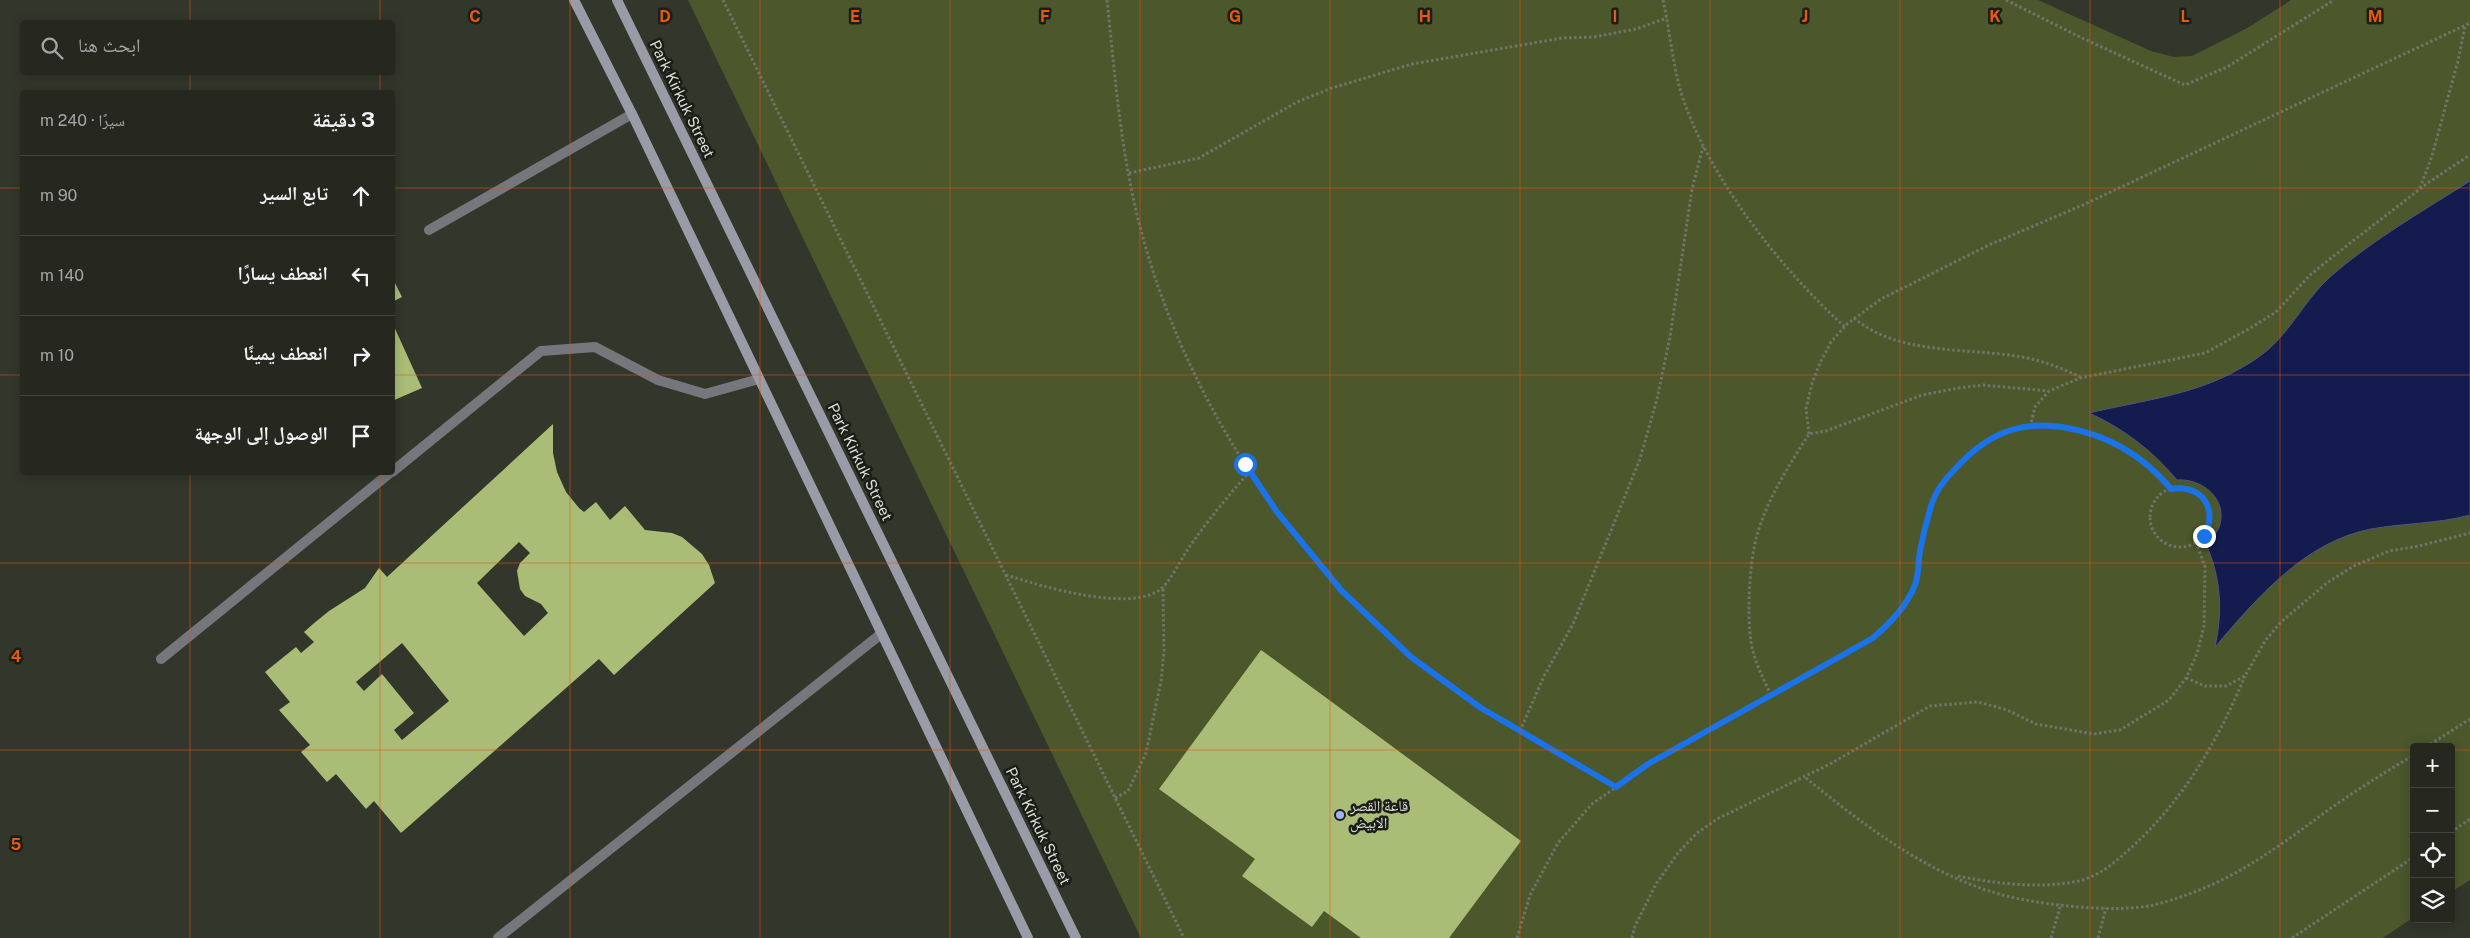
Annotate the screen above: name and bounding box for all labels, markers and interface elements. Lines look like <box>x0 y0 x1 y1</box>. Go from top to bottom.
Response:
text: C <box>469 7 481 26</box>
text: D <box>659 7 671 26</box>
text: E <box>850 7 860 26</box>
text: F <box>1040 7 1050 26</box>
text: G <box>1229 7 1241 26</box>
text: H <box>1419 7 1431 26</box>
text: I <box>1613 7 1617 26</box>
text: J <box>1802 7 1808 26</box>
text: K <box>1989 7 2001 26</box>
text: L <box>2180 7 2190 26</box>
text: M <box>2368 7 2382 26</box>
search box <box>20 20 395 75</box>
icon: search <box>38 34 66 62</box>
text: ابحث هنا <box>78 34 141 56</box>
street label: Park Kirkuk Street <box>647 37 718 160</box>
text: 3 دقيقة <box>312 107 375 132</box>
text: سيرًا · 240 m <box>40 111 125 130</box>
text: تابع السير <box>260 182 328 204</box>
icon: ahead <box>347 182 375 210</box>
text: 90 m <box>40 186 77 205</box>
text: انعطف يسارًا <box>238 262 328 284</box>
icon: left <box>347 262 375 290</box>
text: 140 m <box>40 266 84 285</box>
text: انعطف يمينًا <box>243 342 328 364</box>
icon: right <box>347 342 375 370</box>
text: 10 m <box>40 346 74 365</box>
street label: Park Kirkuk Street <box>825 400 896 523</box>
text: الوصول إلى الوجهة <box>194 422 328 444</box>
icon: arrive <box>347 422 375 450</box>
route start <box>1234 453 1257 476</box>
route end <box>2193 525 2216 548</box>
text: 4 <box>11 647 22 666</box>
map controls <box>2410 743 2455 923</box>
button: + <box>2410 743 2455 788</box>
street label: Park Kirkuk Street <box>1003 764 1074 887</box>
button: − <box>2410 788 2455 833</box>
place label: قاعة القصر الابيض <box>1349 797 1408 833</box>
marker: قاعة القصر الابيض <box>1334 809 1346 821</box>
button: locate <box>2410 833 2455 878</box>
text: 5 <box>11 835 22 854</box>
button: layers <box>2410 878 2455 923</box>

